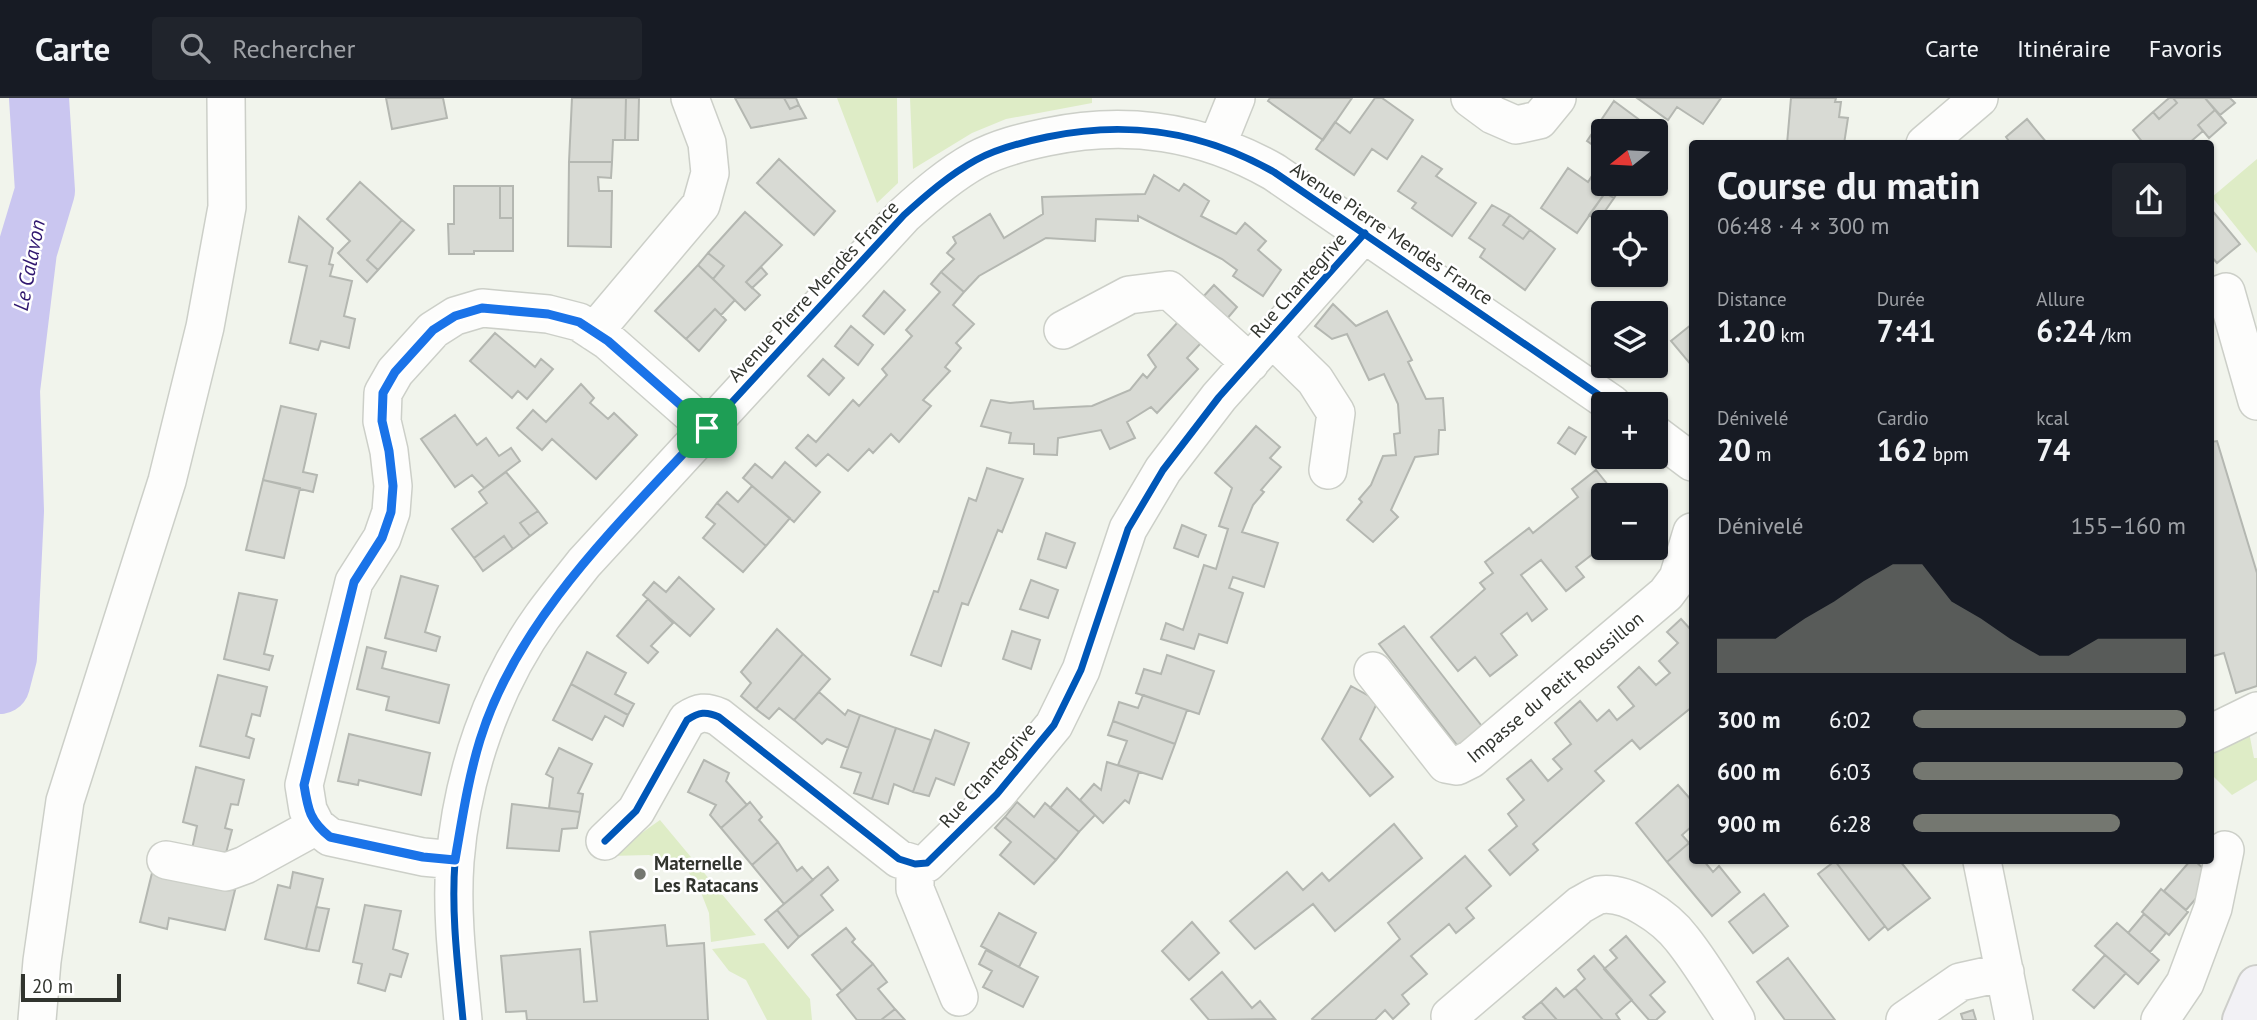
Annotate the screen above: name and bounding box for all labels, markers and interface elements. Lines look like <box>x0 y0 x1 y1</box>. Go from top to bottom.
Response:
search box <box>152 17 642 80</box>
text: Carte <box>35 27 110 70</box>
icon: search <box>176 29 214 67</box>
text: Rechercher <box>232 32 355 65</box>
text: Carte <box>1925 33 1979 64</box>
text: Itinéraire <box>2017 33 2111 64</box>
text: Favoris <box>2149 33 2222 64</box>
north arrow <box>1591 119 1668 196</box>
map controls <box>1591 119 1668 560</box>
street label: Avenue Pierre Mendès France <box>1286 156 1498 310</box>
text: Course du matin <box>1717 160 1980 209</box>
button: share <box>2112 163 2186 237</box>
street label: Avenue Pierre Mendès France <box>723 195 903 387</box>
button: locate <box>1591 210 1668 287</box>
text: 06:48 · 4 × 300 m <box>1717 211 1889 240</box>
water label: Le Calavon <box>7 217 51 313</box>
street label: Rue Chantegrive <box>1245 227 1351 343</box>
text: Distance <box>1717 287 1787 311</box>
text: Durée <box>1877 287 1925 311</box>
text: Allure <box>2036 287 2085 311</box>
button: layers <box>1591 301 1668 378</box>
text: 1.20 <box>1717 311 1775 350</box>
text: 7:41 <box>1877 311 1936 350</box>
text: 6:24 <box>2036 311 2095 350</box>
text: km <box>1775 323 1805 347</box>
text: /km <box>2095 323 2132 347</box>
button: + <box>1591 392 1668 469</box>
pin <box>677 398 737 458</box>
text: Dénivelé <box>1717 406 1788 430</box>
text: Cardio <box>1877 406 1929 430</box>
text: kcal <box>2036 406 2069 430</box>
icon: arrive <box>688 409 726 447</box>
text: 20 <box>1717 430 1751 469</box>
text: 162 <box>1877 430 1928 469</box>
text: 74 <box>2036 430 2070 469</box>
text: m <box>1751 442 1772 466</box>
text: bpm <box>1928 442 1969 466</box>
button: − <box>1591 483 1668 560</box>
text: Dénivelé <box>1717 511 1803 540</box>
text: 155–160 m <box>2071 511 2186 540</box>
street label: Impasse du Petit Roussillon <box>1462 606 1648 768</box>
text: 300 m <box>1717 705 1780 734</box>
text: 6:02 <box>1829 705 1872 734</box>
street label: Rue Chantegrive <box>934 717 1040 833</box>
text: 600 m <box>1717 757 1780 786</box>
text: 6:03 <box>1829 757 1872 786</box>
text: 900 m <box>1717 809 1780 838</box>
text: 6:28 <box>1829 809 1872 838</box>
place label: Maternelle Les Ratacans <box>654 851 759 897</box>
marker: Maternelle Les Ratacans <box>632 866 648 882</box>
scale bar <box>21 971 121 1003</box>
text: 20 m <box>32 974 73 998</box>

